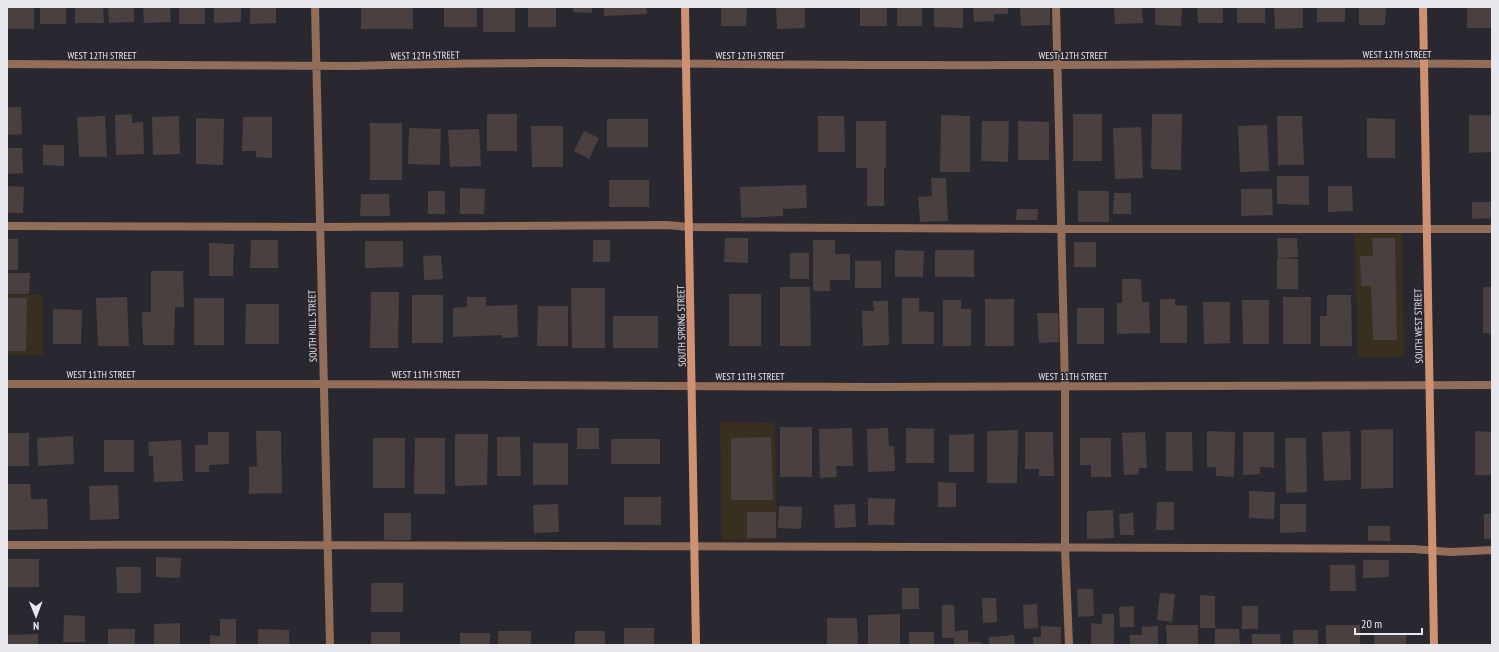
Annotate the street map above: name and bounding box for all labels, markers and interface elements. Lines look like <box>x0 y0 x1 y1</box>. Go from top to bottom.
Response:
street label: WEST 12TH STREET <box>390 48 460 63</box>
street label: WEST 12TH STREET <box>1362 48 1432 61</box>
street label: WEST 12TH STREET <box>67 49 137 62</box>
street label: WEST 12TH STREET <box>715 49 785 62</box>
street label: WEST 12TH STREET <box>1038 49 1108 62</box>
street label: SOUTH SPRING STREET <box>674 284 689 367</box>
street label: SOUTH WEST STREET <box>1411 288 1426 364</box>
street label: SOUTH MILL STREET <box>305 289 320 362</box>
street label: WEST 11TH STREET <box>66 368 136 381</box>
street label: WEST 11TH STREET <box>391 368 461 381</box>
street label: WEST 11TH STREET <box>715 370 785 383</box>
street label: WEST 11TH STREET <box>1038 370 1108 383</box>
north arrow <box>16 596 56 636</box>
scale bar <box>1355 610 1422 636</box>
text: 20 m <box>1361 616 1382 631</box>
text: N <box>33 619 39 633</box>

